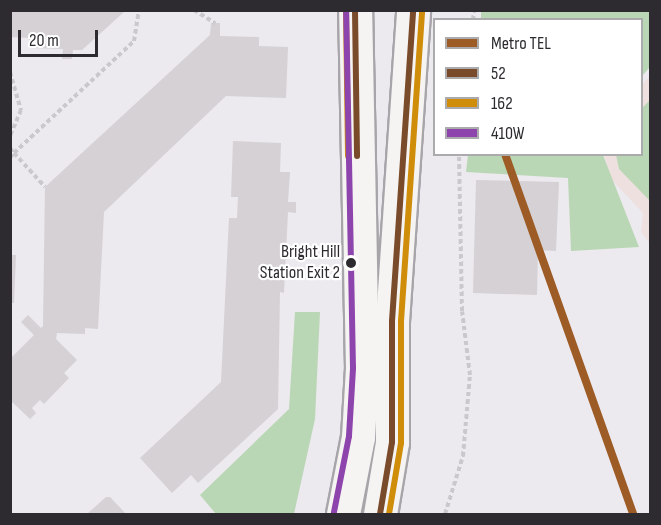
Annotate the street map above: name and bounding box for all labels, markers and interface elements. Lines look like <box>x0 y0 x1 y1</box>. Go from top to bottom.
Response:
scale bar <box>21 18 100 56</box>
legend <box>433 18 643 156</box>
text: 20 m <box>29 30 59 51</box>
text: Metro TEL <box>491 33 551 54</box>
text: 52 <box>491 63 506 84</box>
text: 162 <box>491 93 513 114</box>
text: 410W <box>491 123 524 144</box>
place label: Bright Hill Station Exit 2 <box>260 242 340 284</box>
marker: Bright Hill Station Exit 2 <box>345 257 357 269</box>

